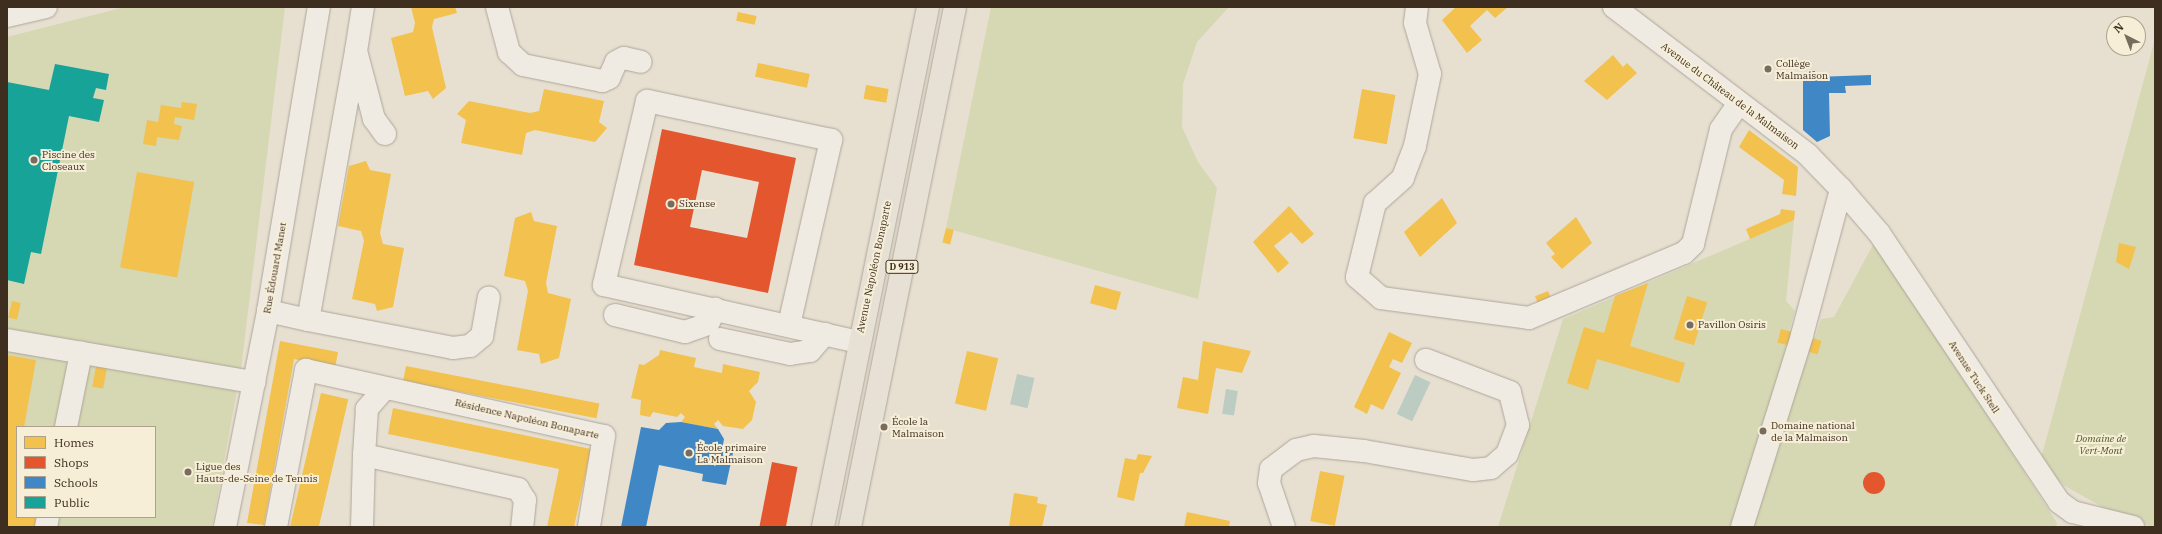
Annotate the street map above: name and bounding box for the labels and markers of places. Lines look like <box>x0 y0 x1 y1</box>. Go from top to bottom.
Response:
place label: Collège Malmaison <box>1776 57 1828 80</box>
marker: Collège Malmaison <box>1763 64 1773 74</box>
place label: Piscine des Closeaux <box>42 148 95 172</box>
marker: Piscine des Closeaux <box>29 155 39 165</box>
place label: Sixense <box>679 198 715 210</box>
marker: Sixense <box>666 199 676 209</box>
place label: Pavillon Osiris <box>1698 319 1766 331</box>
marker: Pavillon Osiris <box>1685 320 1695 330</box>
place label: École la Malmaison <box>892 415 944 438</box>
place label: Domaine national de la Malmaison <box>1771 419 1855 442</box>
marker: École la Malmaison <box>879 422 889 432</box>
marker: Domaine national de la Malmaison <box>1758 426 1768 436</box>
place label: École primaire La Malmaison <box>697 441 766 464</box>
marker: École primaire La Malmaison <box>684 448 694 458</box>
place label: Ligue des Hauts-de-Seine de Tennis <box>196 460 318 484</box>
marker: Ligue des Hauts-de-Seine de Tennis <box>183 467 193 477</box>

